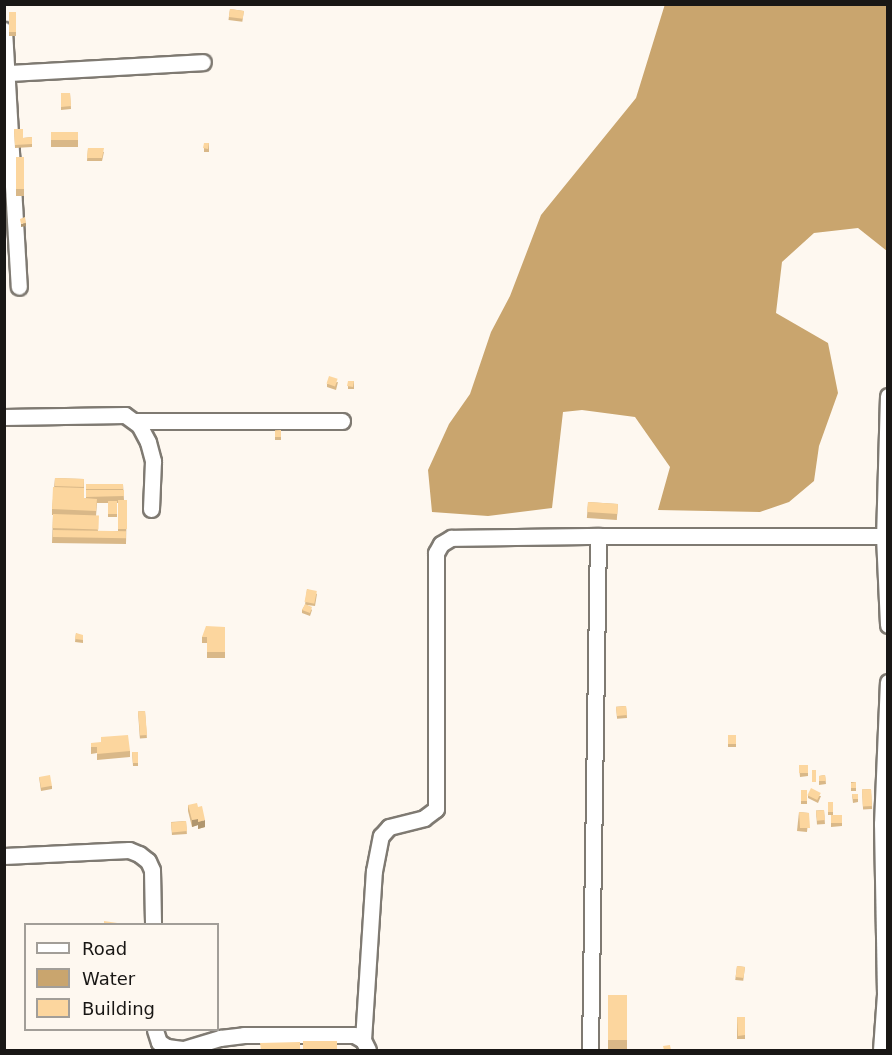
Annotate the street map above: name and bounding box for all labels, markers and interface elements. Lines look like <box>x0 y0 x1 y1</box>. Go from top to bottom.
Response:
legend <box>24 923 219 1031</box>
text: Road <box>82 938 127 959</box>
text: Water <box>82 968 135 989</box>
text: Building <box>82 998 155 1019</box>

